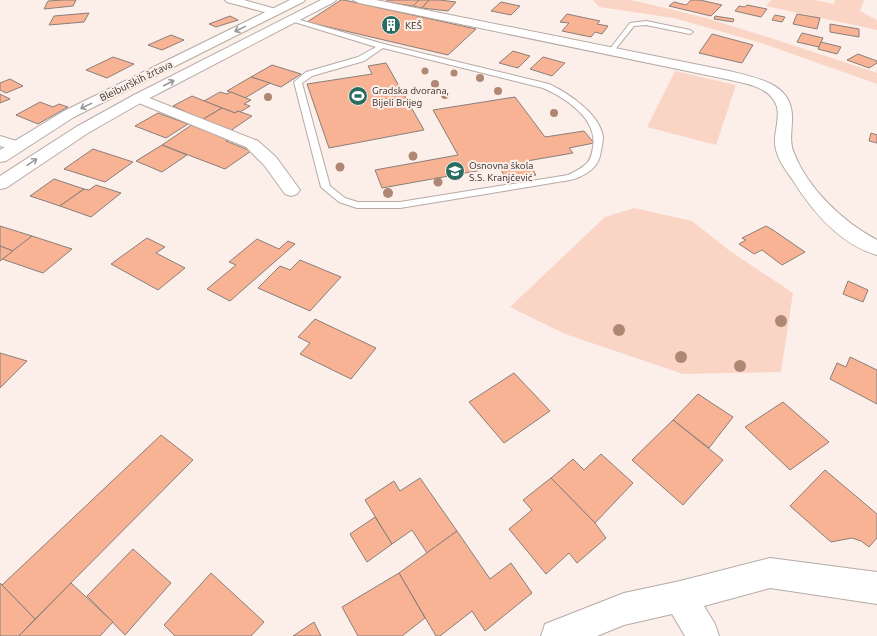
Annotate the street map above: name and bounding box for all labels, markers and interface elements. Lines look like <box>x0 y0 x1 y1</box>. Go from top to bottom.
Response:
building icon: KEŠ <box>380 14 402 36</box>
place label: KEŠ <box>405 19 422 31</box>
one-way arrow <box>234 26 246 33</box>
street label: Bleiburških žrtava <box>98 59 174 103</box>
one-way arrow <box>163 79 175 86</box>
sports icon: Gradska dvorana, Bijeli Brijeg <box>347 85 369 107</box>
place label: Gradska dvorana, Bijeli Brijeg <box>372 85 449 108</box>
one-way arrow <box>80 103 92 110</box>
one-way arrow <box>26 158 37 166</box>
school or university icon: Osnovna škola S.S. Kranjčević <box>444 160 466 182</box>
place label: Osnovna škola S.S. Kranjčević <box>469 160 533 183</box>

